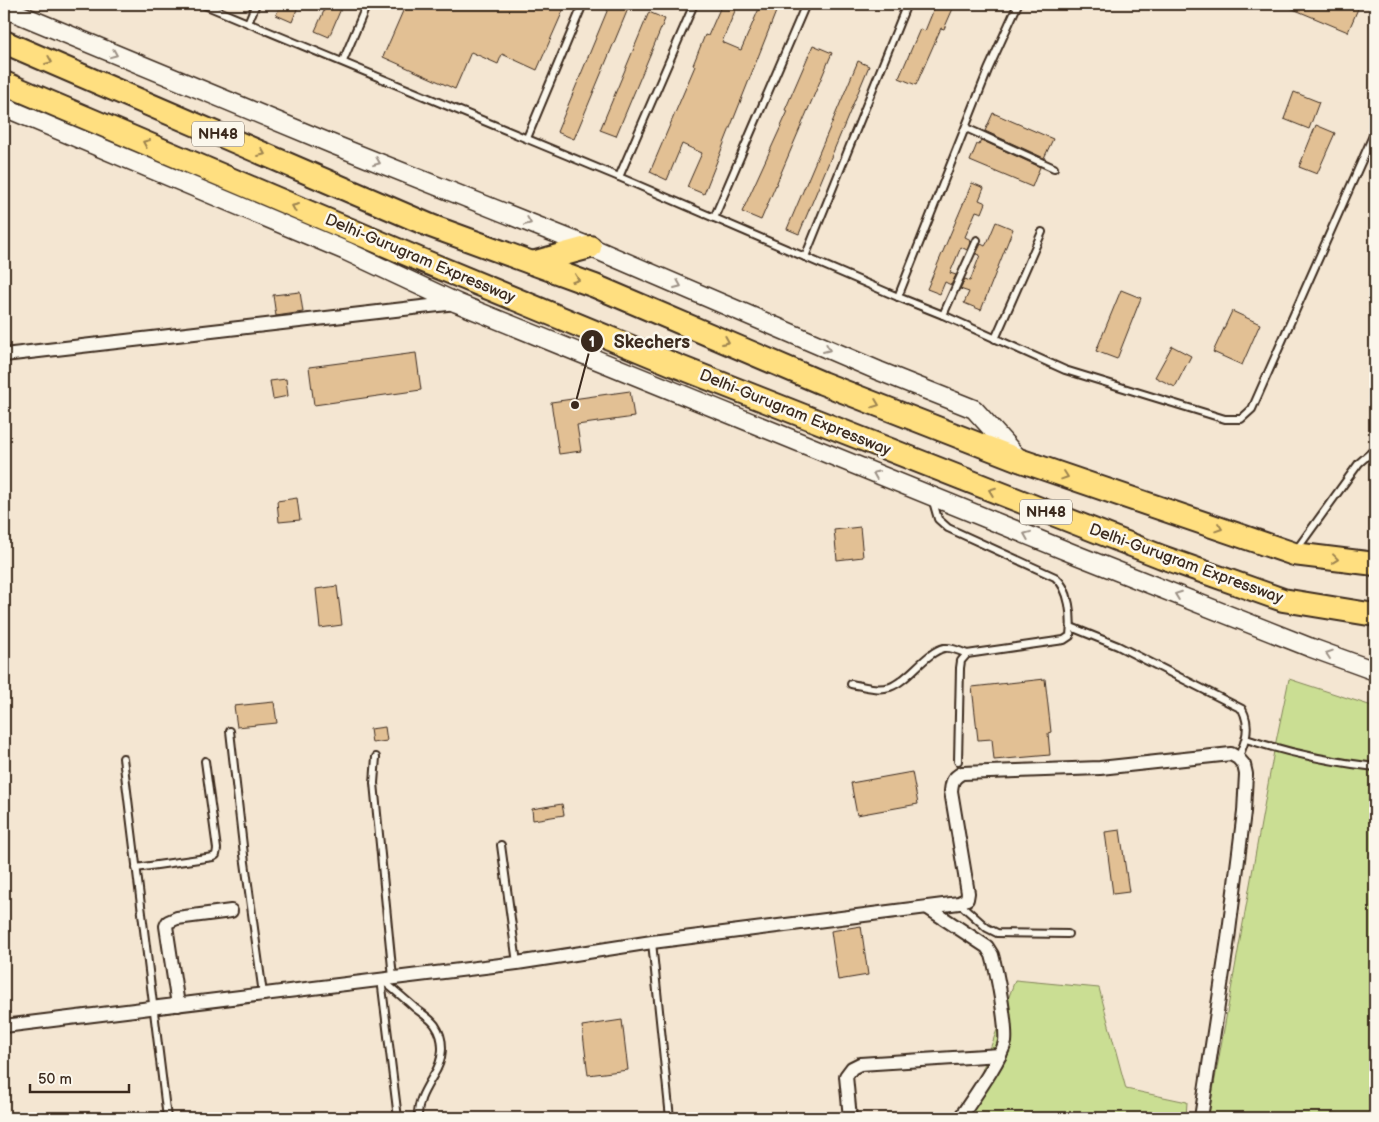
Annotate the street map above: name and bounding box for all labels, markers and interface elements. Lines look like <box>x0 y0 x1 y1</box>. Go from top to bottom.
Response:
one-way arrow <box>109 48 117 58</box>
one-way arrow <box>44 55 53 66</box>
road number: NH48 <box>192 122 244 146</box>
one-way arrow <box>142 139 151 149</box>
one-way arrow <box>257 147 266 158</box>
one-way arrow <box>372 155 381 166</box>
one-way arrow <box>291 202 300 213</box>
street label: Delhi-Gurugram Expressway <box>322 210 519 308</box>
one-way arrow <box>523 215 532 226</box>
one-way arrow <box>571 273 580 283</box>
one-way arrow <box>673 278 682 289</box>
callout: Skechers <box>579 325 701 358</box>
text: Skechers <box>614 332 690 353</box>
text: 1 <box>589 333 595 352</box>
one-way arrow <box>721 335 730 346</box>
one-way arrow <box>822 342 831 353</box>
street label: Delhi-Gurugram Expressway <box>696 366 894 460</box>
one-way arrow <box>871 398 880 408</box>
one-way arrow <box>872 470 881 481</box>
one-way arrow <box>1061 470 1069 480</box>
one-way arrow <box>988 486 997 497</box>
road number: NH48 <box>1020 500 1072 524</box>
street label: Delhi-Gurugram Expressway <box>1087 520 1286 608</box>
one-way arrow <box>1214 522 1223 532</box>
one-way arrow <box>1023 531 1032 542</box>
one-way arrow <box>1331 553 1339 564</box>
one-way arrow <box>1174 591 1183 601</box>
one-way arrow <box>1326 650 1334 660</box>
scale bar <box>30 1062 129 1094</box>
text: 50 m <box>38 1070 72 1089</box>

